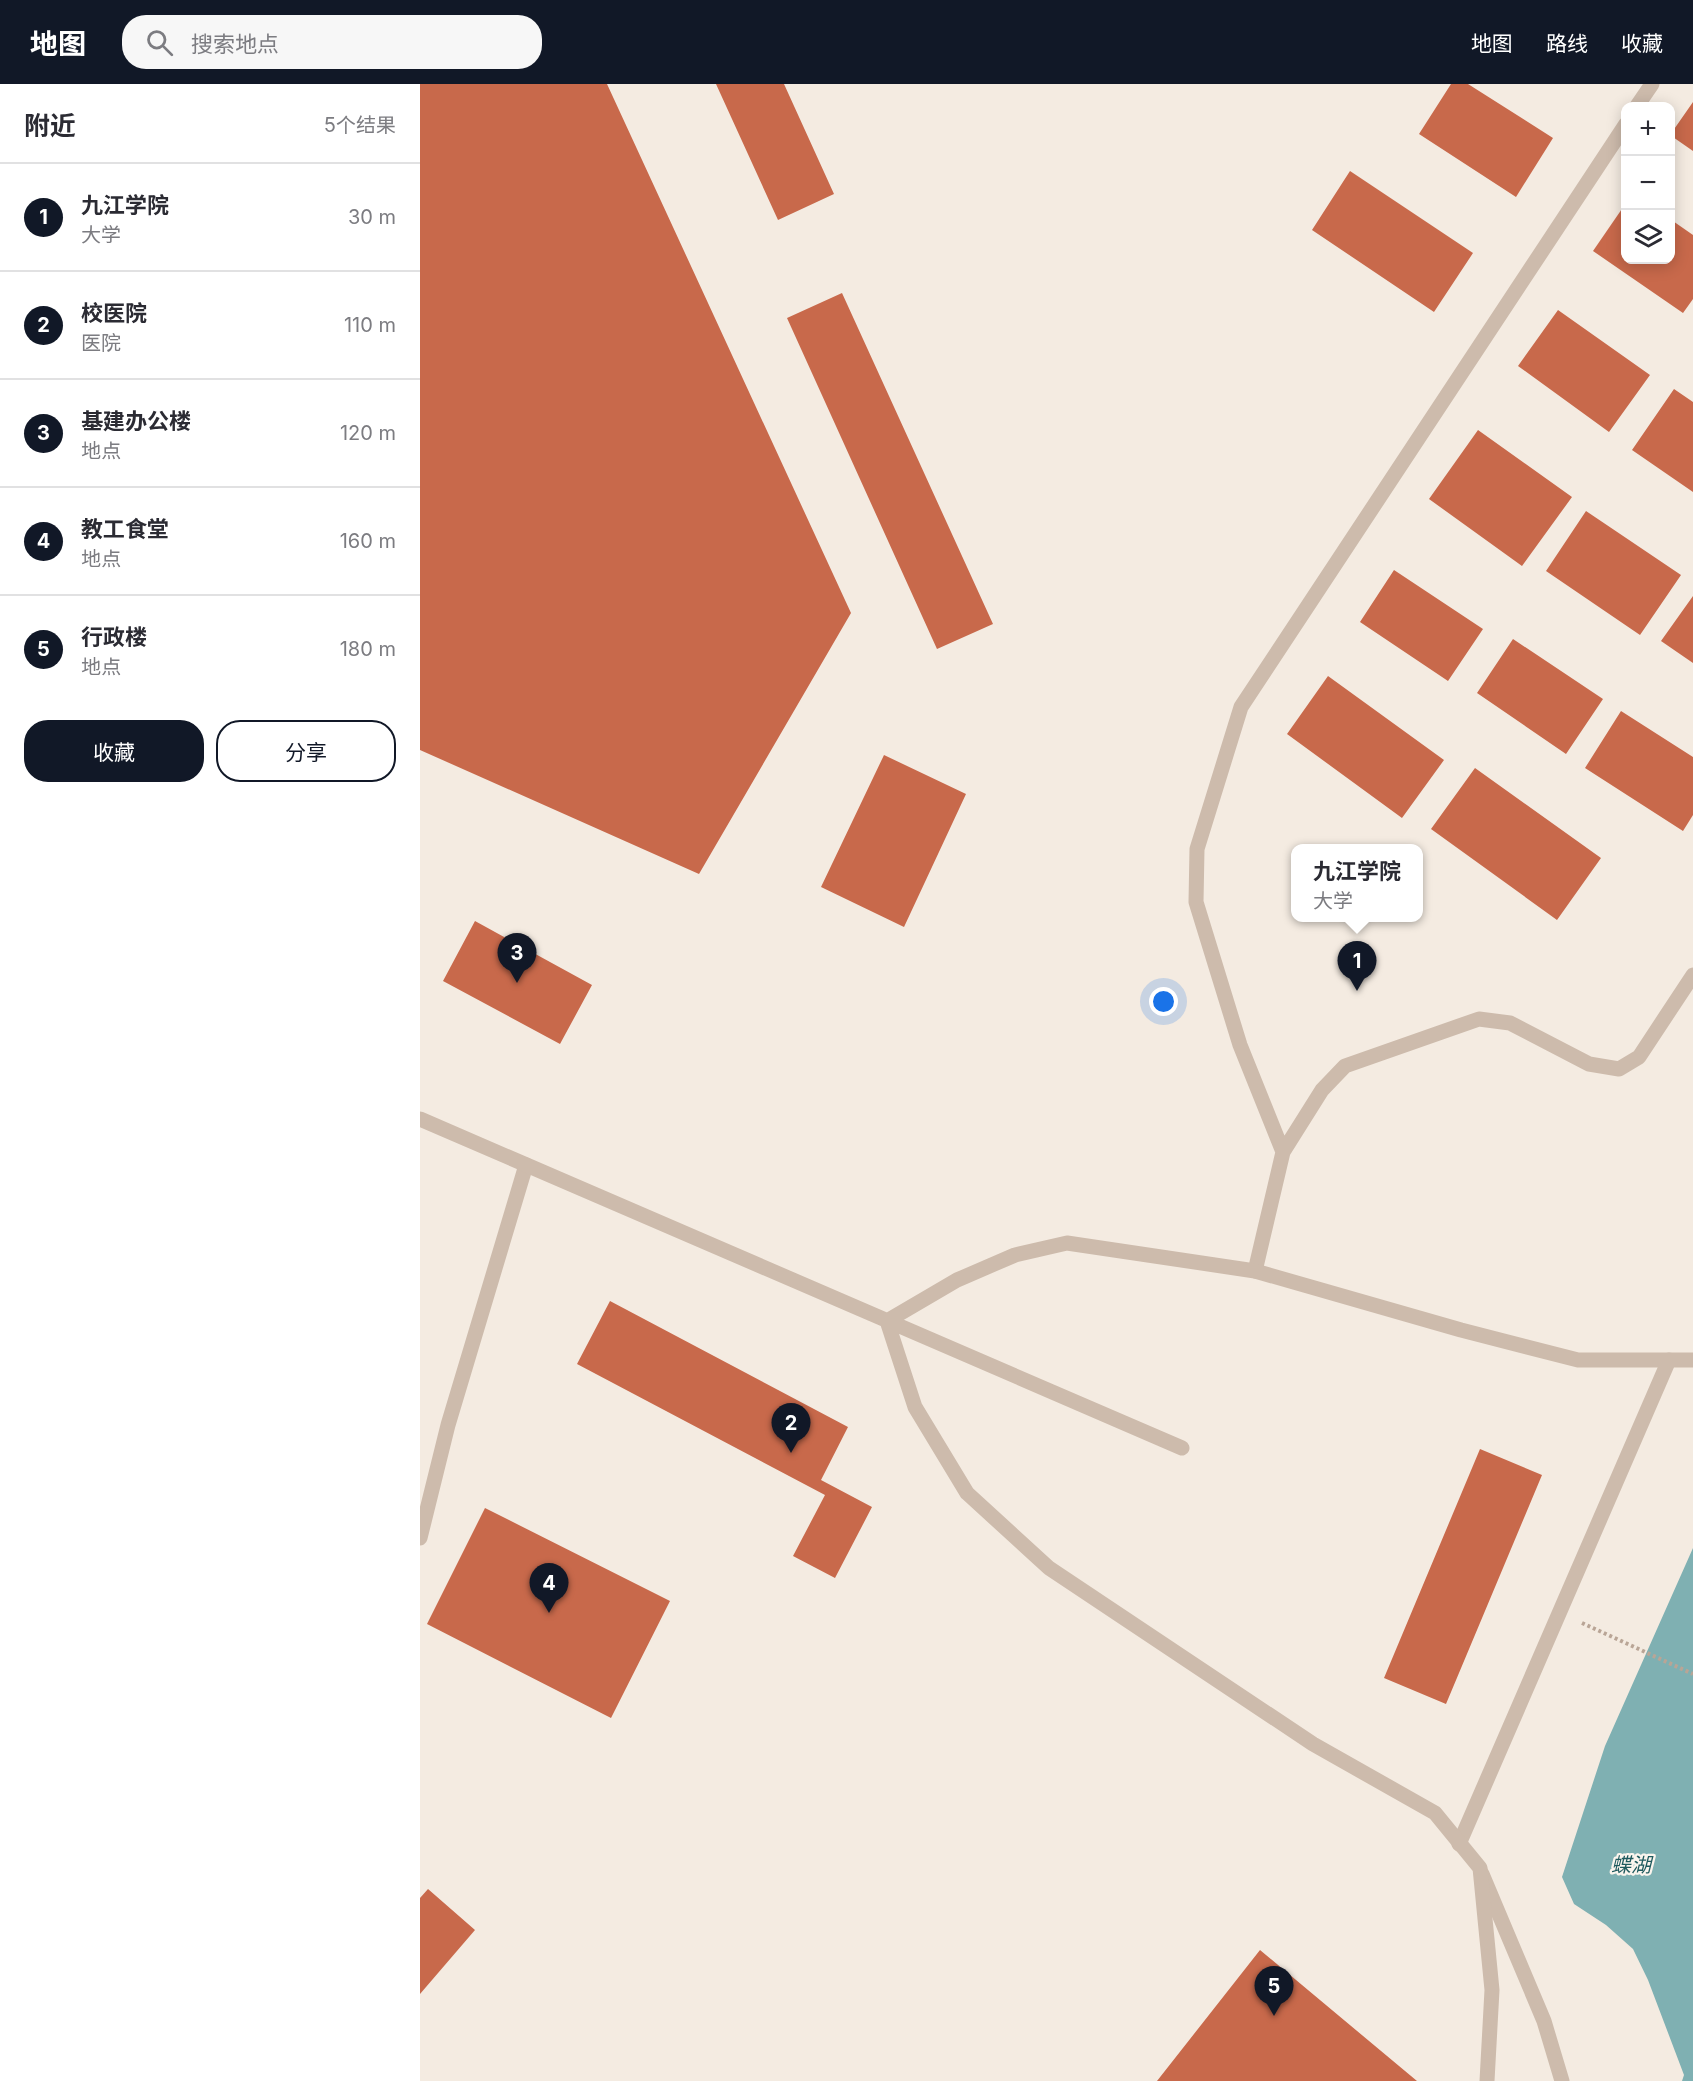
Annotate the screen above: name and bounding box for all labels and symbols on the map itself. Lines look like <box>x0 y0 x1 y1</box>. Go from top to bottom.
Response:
pin: 3 <box>498 934 536 983</box>
pin: 1 <box>1338 942 1376 991</box>
your location <box>1149 987 1178 1016</box>
pin: 2 <box>772 1404 811 1453</box>
pin: 4 <box>530 1564 568 1613</box>
water label: 蝶湖 <box>1611 1853 1654 1877</box>
pin: 5 <box>1254 1966 1294 2016</box>

